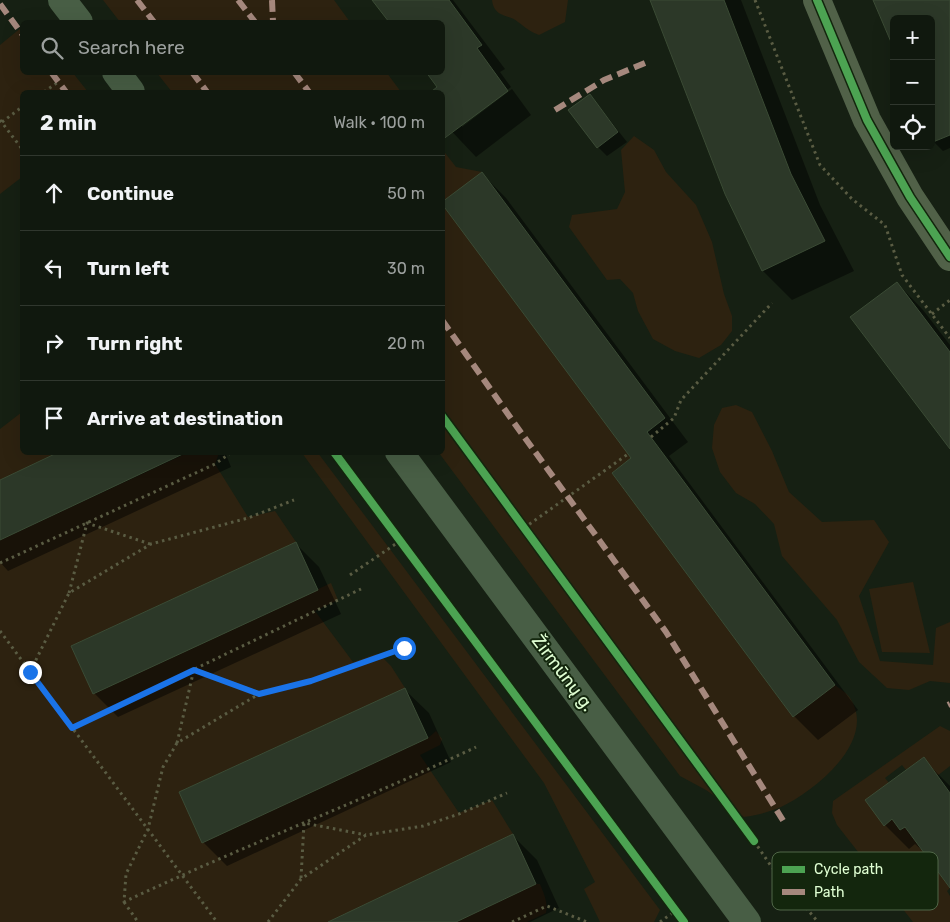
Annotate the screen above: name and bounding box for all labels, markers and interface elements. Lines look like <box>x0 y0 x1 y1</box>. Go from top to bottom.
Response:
map controls <box>890 15 935 150</box>
button: + <box>890 15 935 60</box>
search box <box>20 20 445 75</box>
icon: search <box>38 34 66 62</box>
text: Search here <box>78 36 185 59</box>
button: − <box>890 60 935 105</box>
button: locate <box>890 105 935 150</box>
text: 2 min <box>40 110 97 135</box>
text: Walk · 100 m <box>333 113 425 132</box>
icon: ahead <box>40 179 68 207</box>
text: Continue <box>87 182 174 205</box>
text: 50 m <box>387 184 425 203</box>
icon: left <box>40 254 68 282</box>
text: Turn left <box>87 257 169 280</box>
text: 30 m <box>387 259 425 278</box>
icon: right <box>40 329 68 357</box>
text: Turn right <box>87 332 182 355</box>
text: 20 m <box>387 334 425 353</box>
icon: arrive <box>40 404 68 432</box>
text: Arrive at destination <box>87 407 283 430</box>
street label: Žirmūnų g. <box>527 630 599 716</box>
route start <box>393 637 416 660</box>
route end <box>19 661 42 684</box>
legend <box>772 852 938 910</box>
text: Cycle path <box>814 861 883 878</box>
text: Path <box>814 884 845 901</box>

